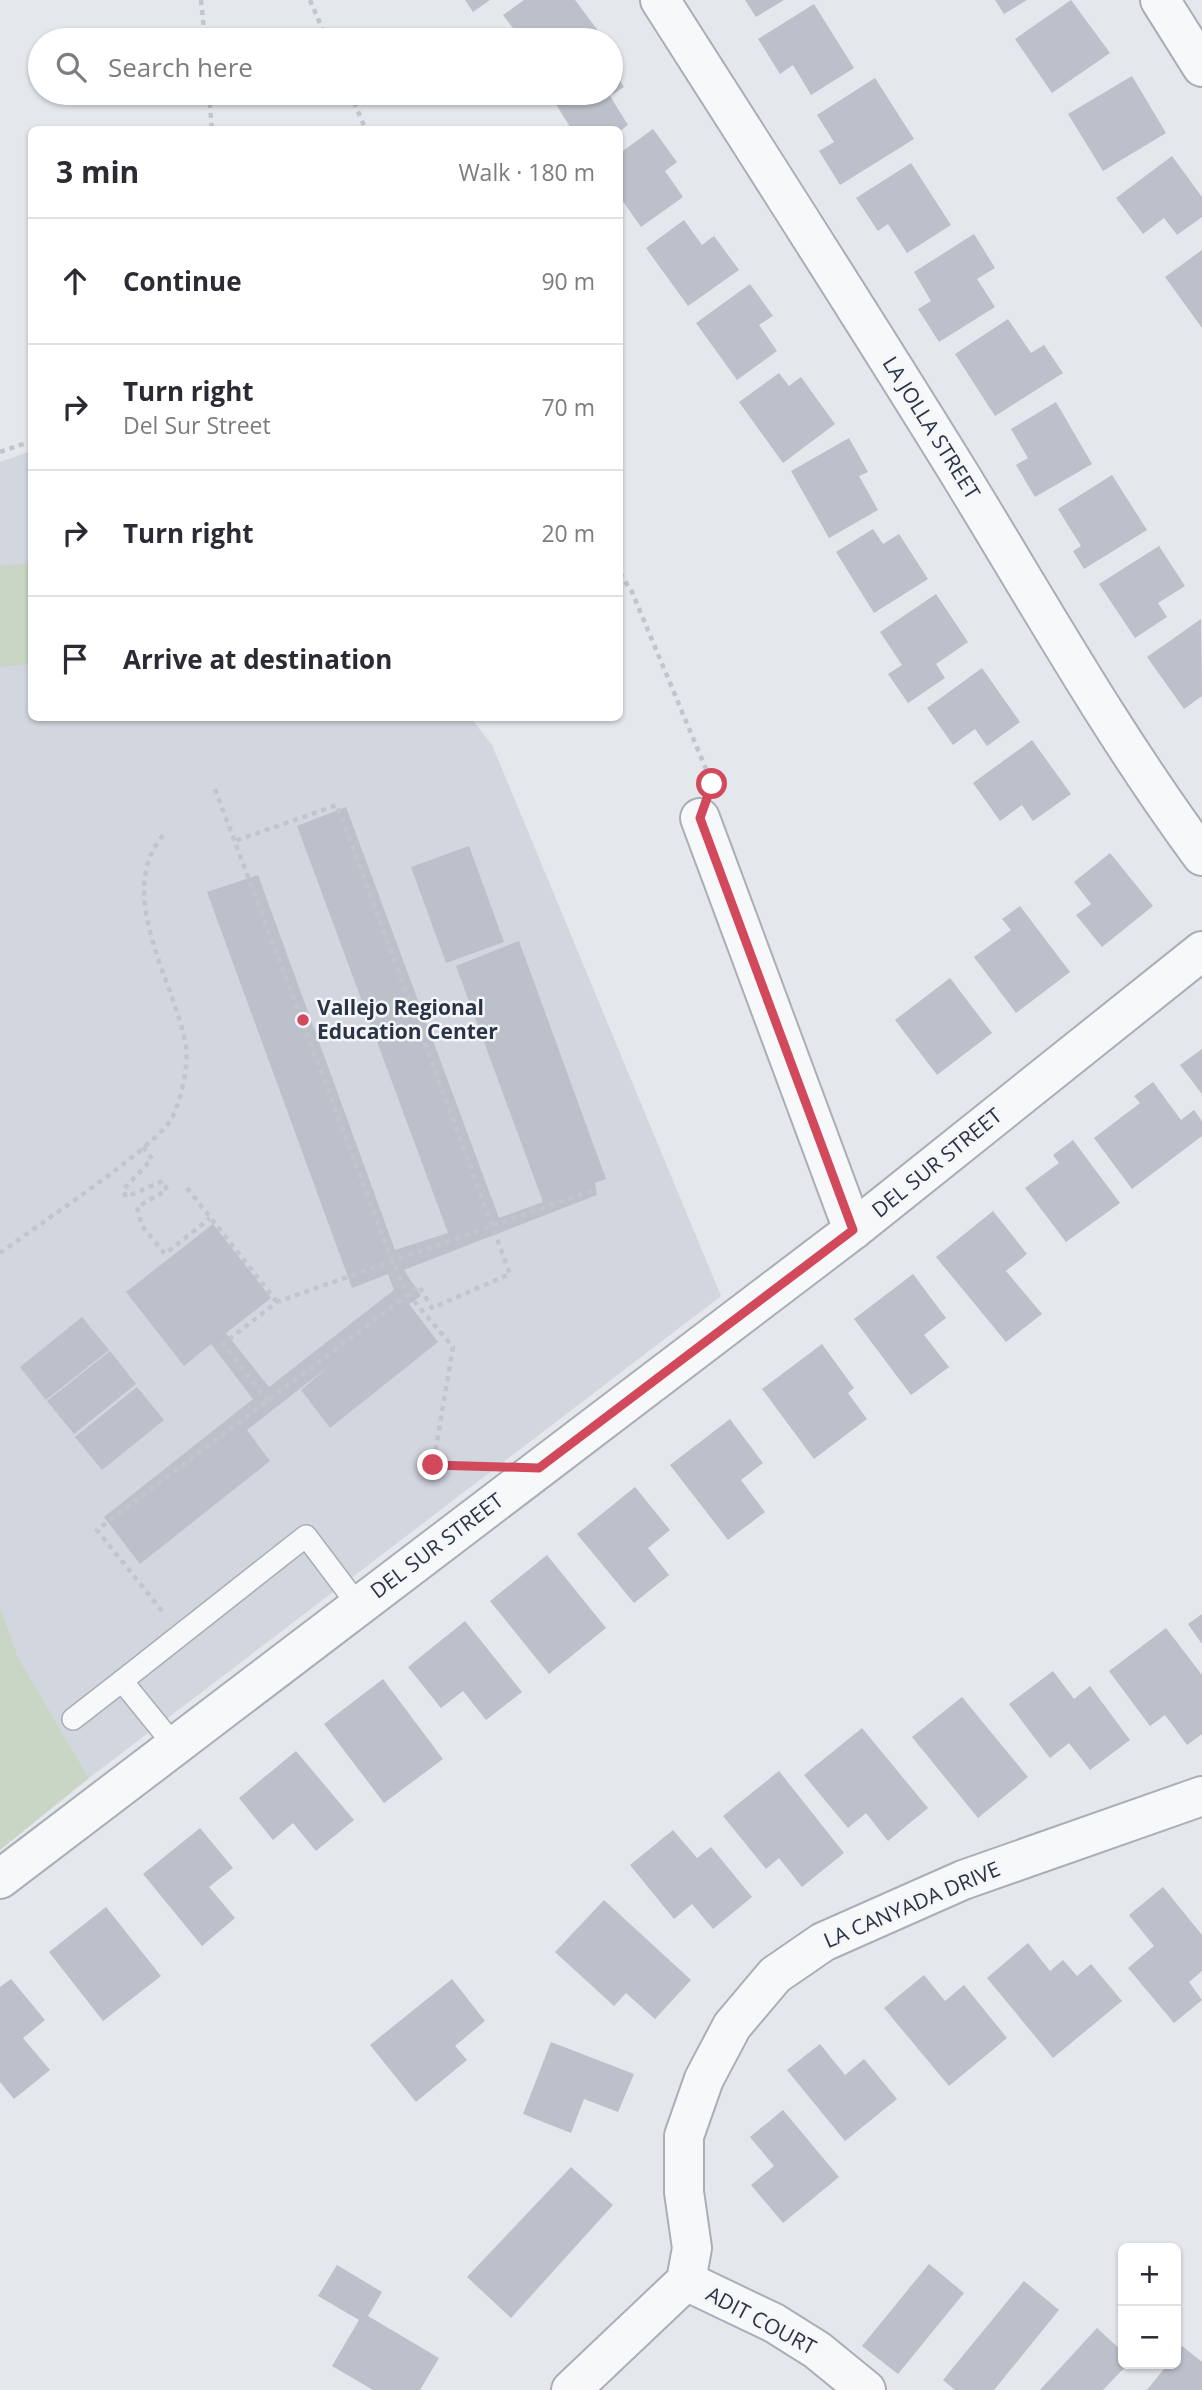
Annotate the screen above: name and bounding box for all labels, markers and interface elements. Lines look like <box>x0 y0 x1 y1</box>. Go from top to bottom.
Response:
search box <box>28 28 623 105</box>
icon: search <box>52 48 90 86</box>
text: Search here <box>108 49 253 85</box>
text: 3 min <box>56 151 139 192</box>
text: Walk · 180 m <box>458 156 595 188</box>
icon: ahead <box>56 262 94 300</box>
text: Continue <box>123 263 242 299</box>
text: 90 m <box>541 265 595 297</box>
street label: LA JOLLA STREET <box>877 351 987 504</box>
text: Turn right <box>123 373 254 409</box>
icon: right <box>56 388 94 426</box>
text: 70 m <box>541 391 595 423</box>
text: Del Sur Street <box>123 409 271 441</box>
icon: right <box>56 514 94 552</box>
text: Turn right <box>123 515 254 551</box>
text: 20 m <box>541 517 595 549</box>
icon: arrive <box>56 640 94 678</box>
text: Arrive at destination <box>123 641 392 677</box>
route start <box>696 768 727 799</box>
place label: Vallejo Regional Education Center <box>317 993 498 1045</box>
marker: Vallejo Regional Education Center <box>295 1012 311 1028</box>
street label: DEL SUR STREET <box>866 1101 1007 1223</box>
route end <box>417 1449 448 1480</box>
street label: DEL SUR STREET <box>364 1486 509 1604</box>
street label: LA CANYADA DRIVE <box>819 1854 1004 1954</box>
map controls <box>1118 2243 1181 2369</box>
button: + <box>1118 2243 1181 2306</box>
street label: ADIT COURT <box>702 2279 822 2361</box>
button: − <box>1118 2306 1181 2369</box>

